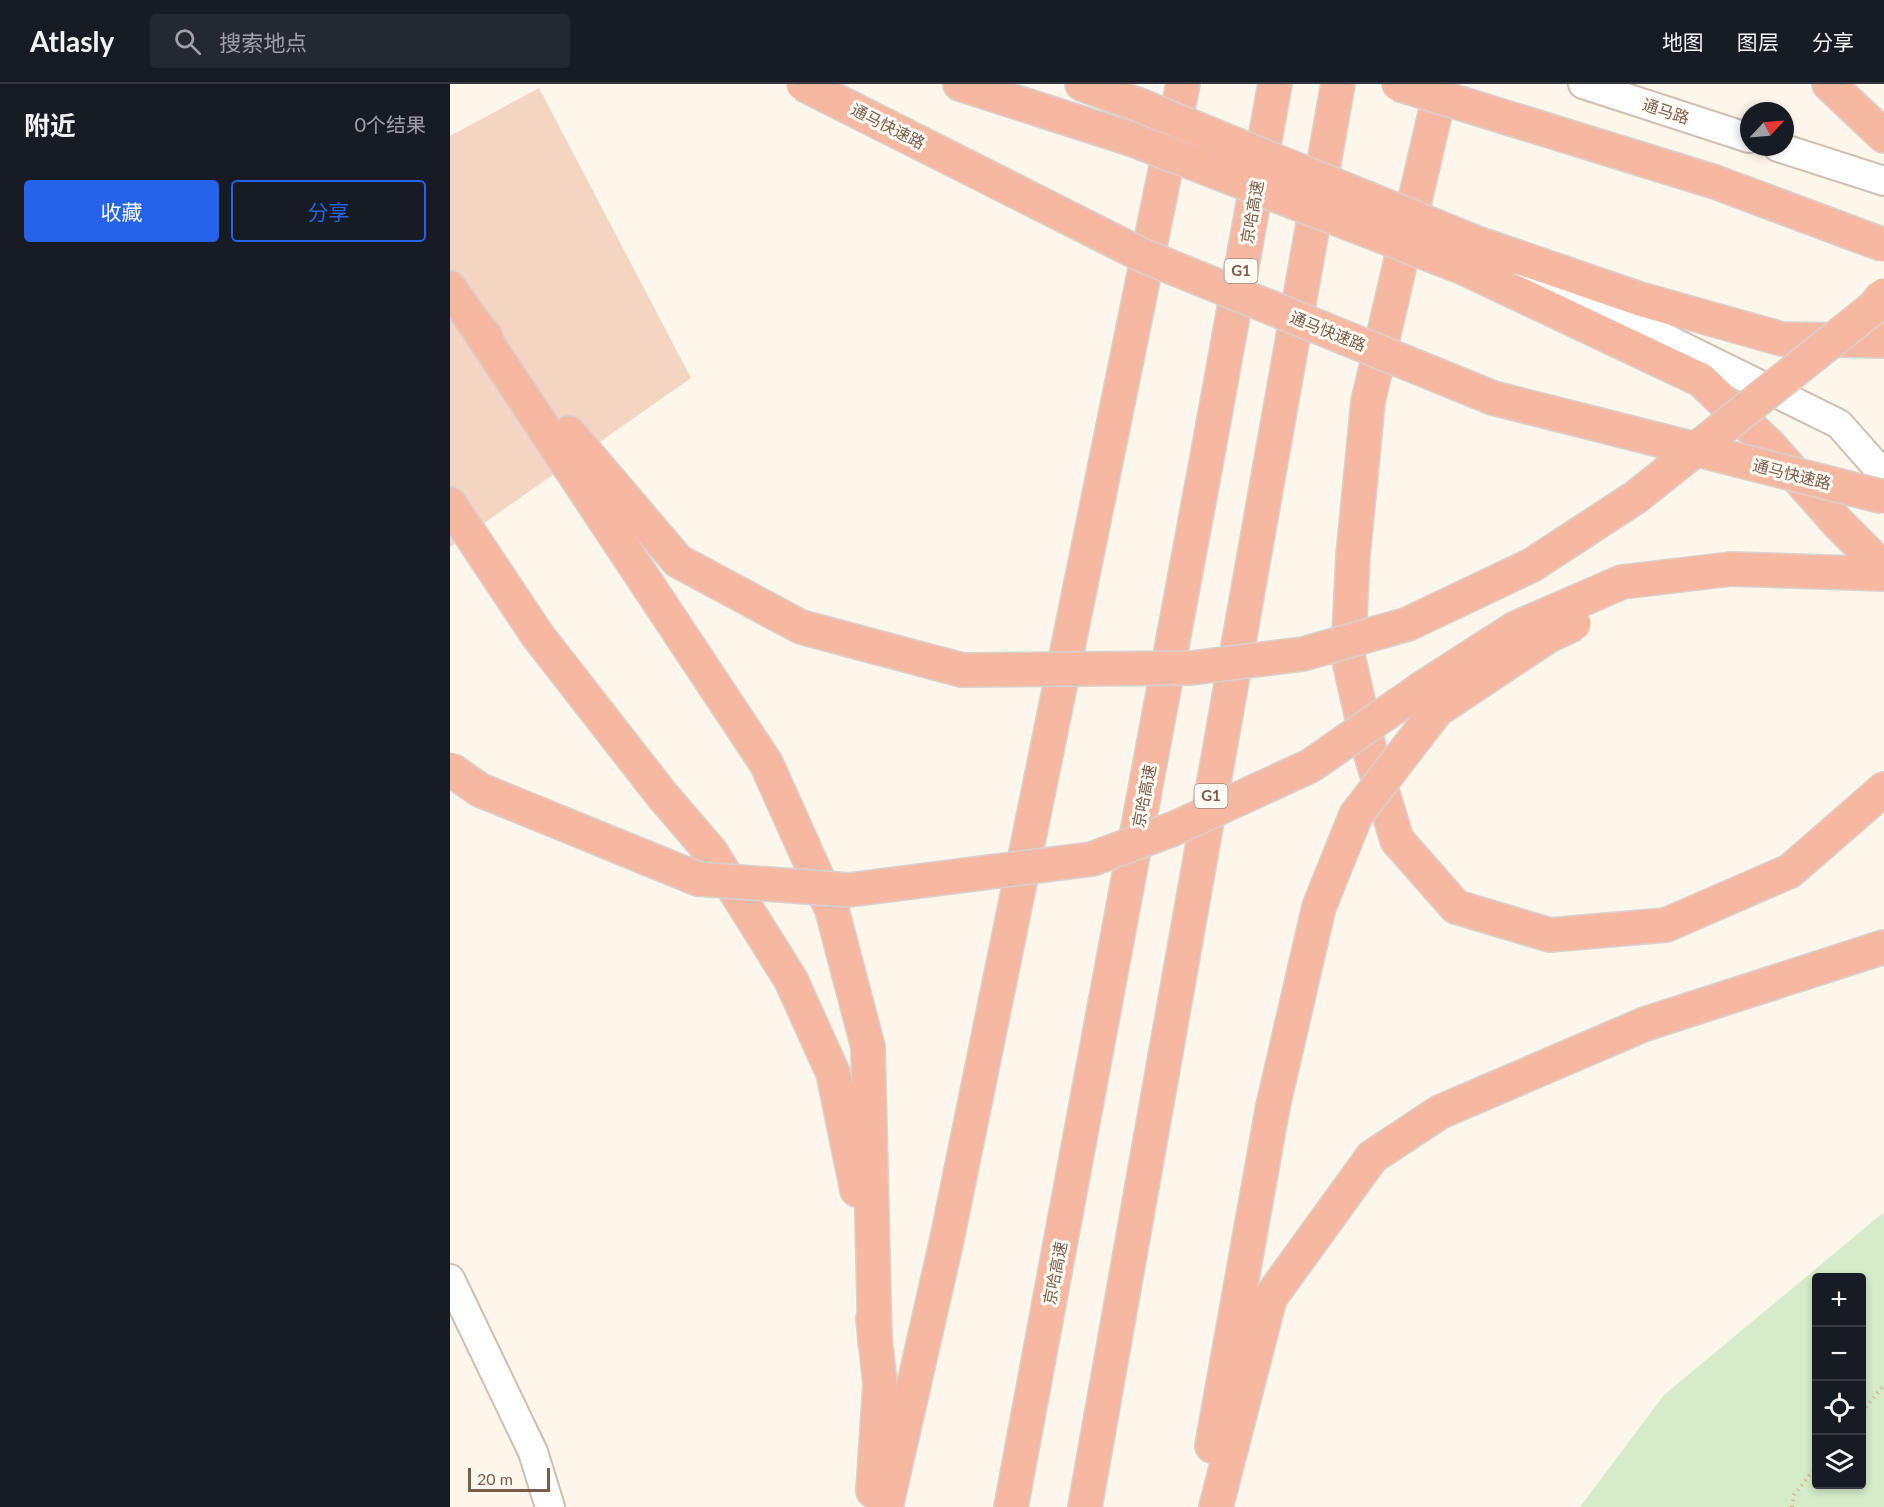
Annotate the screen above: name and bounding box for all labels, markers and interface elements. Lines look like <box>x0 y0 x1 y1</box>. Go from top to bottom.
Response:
search box <box>150 14 570 68</box>
text: Atlasly <box>30 24 114 58</box>
icon: search <box>171 25 204 58</box>
text: 搜索地点 <box>219 29 307 56</box>
text: 地图 <box>1662 29 1704 54</box>
text: 图层 <box>1737 29 1779 54</box>
text: 分享 <box>1812 29 1854 54</box>
street label: 通马路 <box>1640 94 1692 127</box>
street label: 通马快速路 <box>848 99 928 152</box>
north arrow <box>1740 102 1794 156</box>
text: 附近 <box>24 109 76 141</box>
text: 0个结果 <box>354 112 426 136</box>
street label: 京哈高速 <box>1237 179 1266 245</box>
button: 收藏 <box>24 180 219 242</box>
button: 分享 <box>231 180 426 242</box>
road number: G1 <box>1224 259 1258 283</box>
street label: 通马快速路 <box>1288 307 1369 354</box>
street label: 通马快速路 <box>1751 455 1833 492</box>
street label: 京哈高速 <box>1128 763 1159 829</box>
road number: G1 <box>1194 784 1227 808</box>
street label: 京哈高速 <box>1039 1240 1070 1306</box>
map controls <box>1812 1273 1866 1489</box>
button: + <box>1812 1273 1866 1327</box>
button: − <box>1812 1327 1866 1381</box>
button: locate <box>1812 1381 1866 1435</box>
button: layers <box>1812 1435 1866 1489</box>
scale bar <box>468 1465 550 1492</box>
text: 20 m <box>477 1469 513 1488</box>

